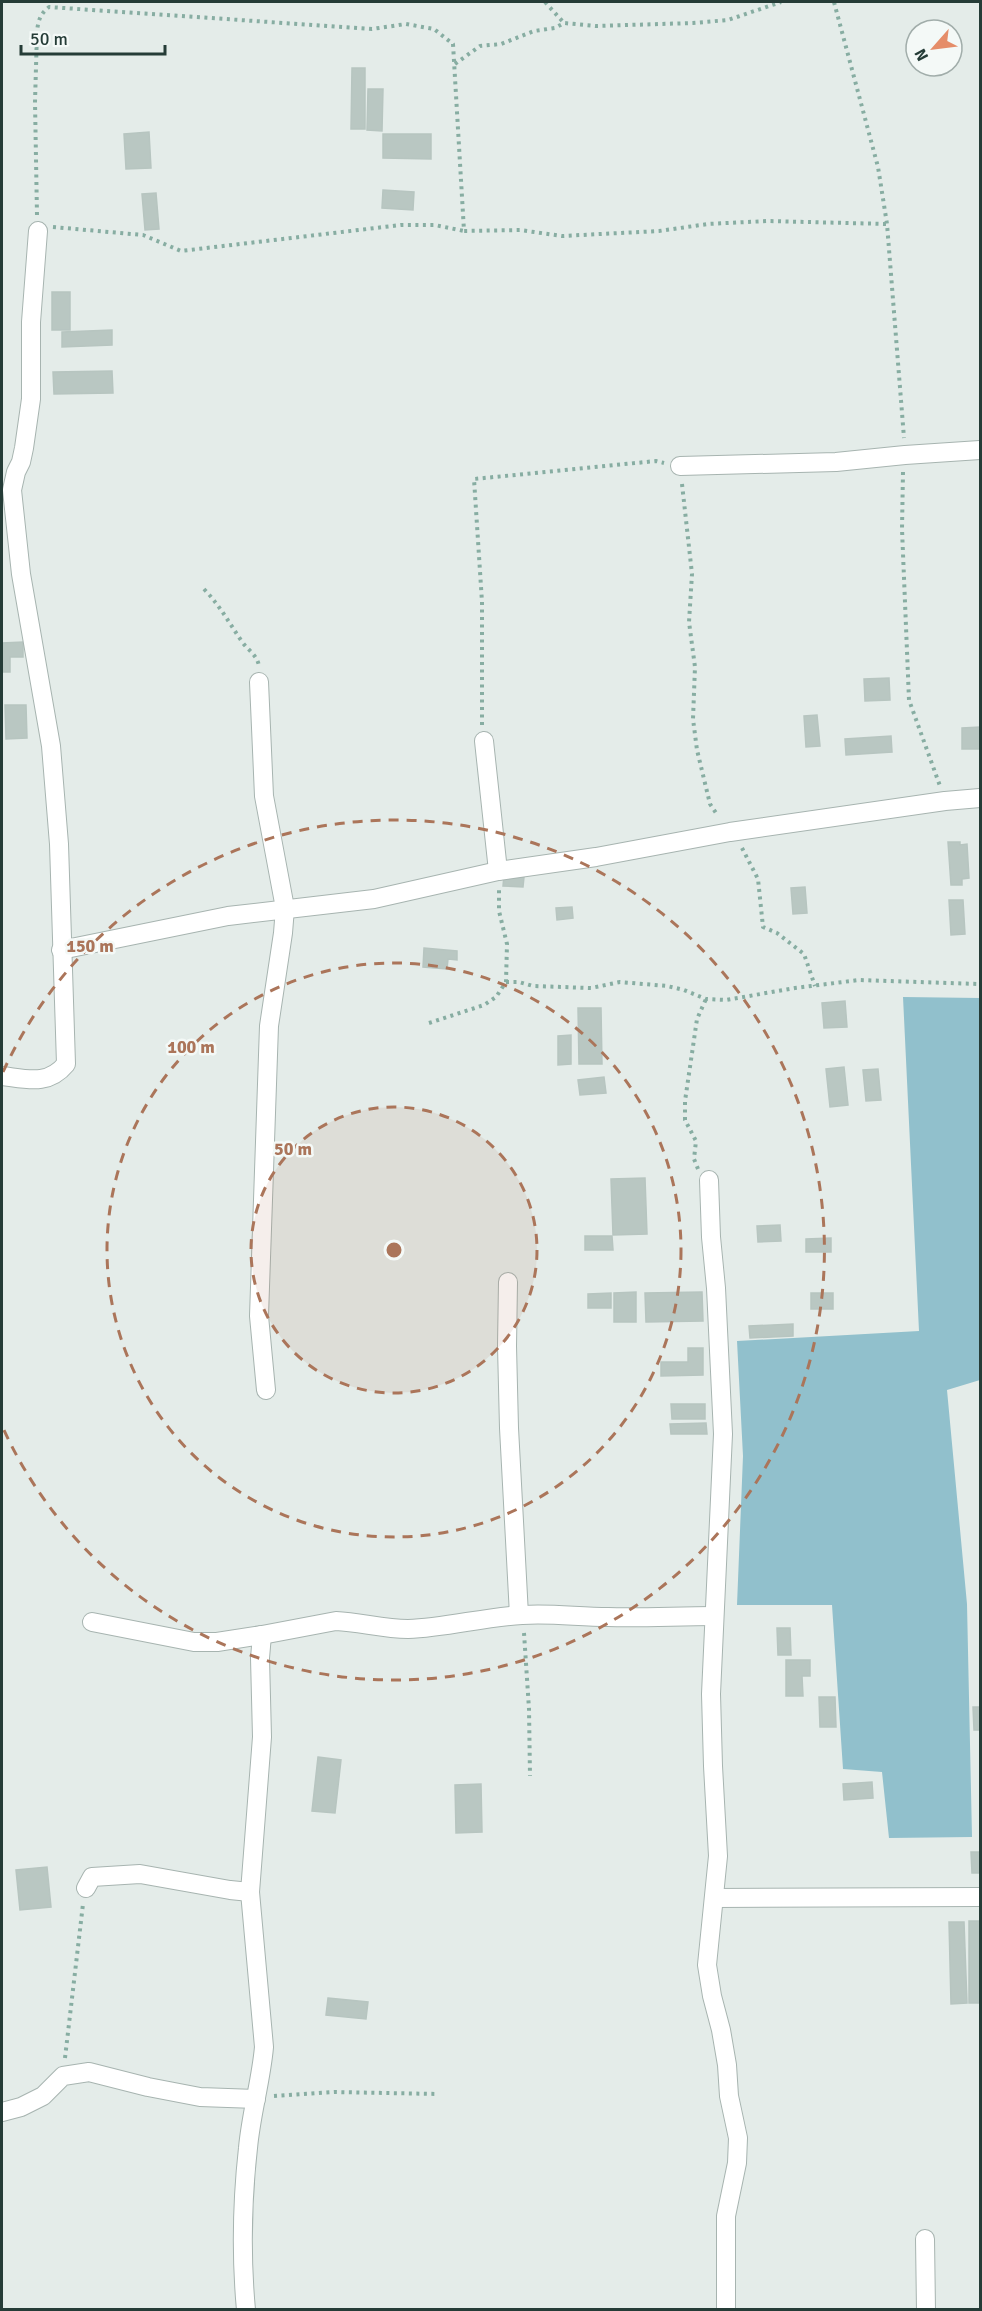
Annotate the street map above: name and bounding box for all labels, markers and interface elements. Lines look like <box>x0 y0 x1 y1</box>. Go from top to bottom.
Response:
scale bar <box>21 18 165 56</box>
north arrow <box>904 18 964 78</box>
text: 50 m <box>30 28 68 50</box>
text: N <box>910 45 933 64</box>
text: 150 m <box>66 935 114 957</box>
text: 100 m <box>167 1036 215 1058</box>
text: 50 m <box>274 1138 312 1160</box>
centre of rings <box>384 1240 404 1260</box>

